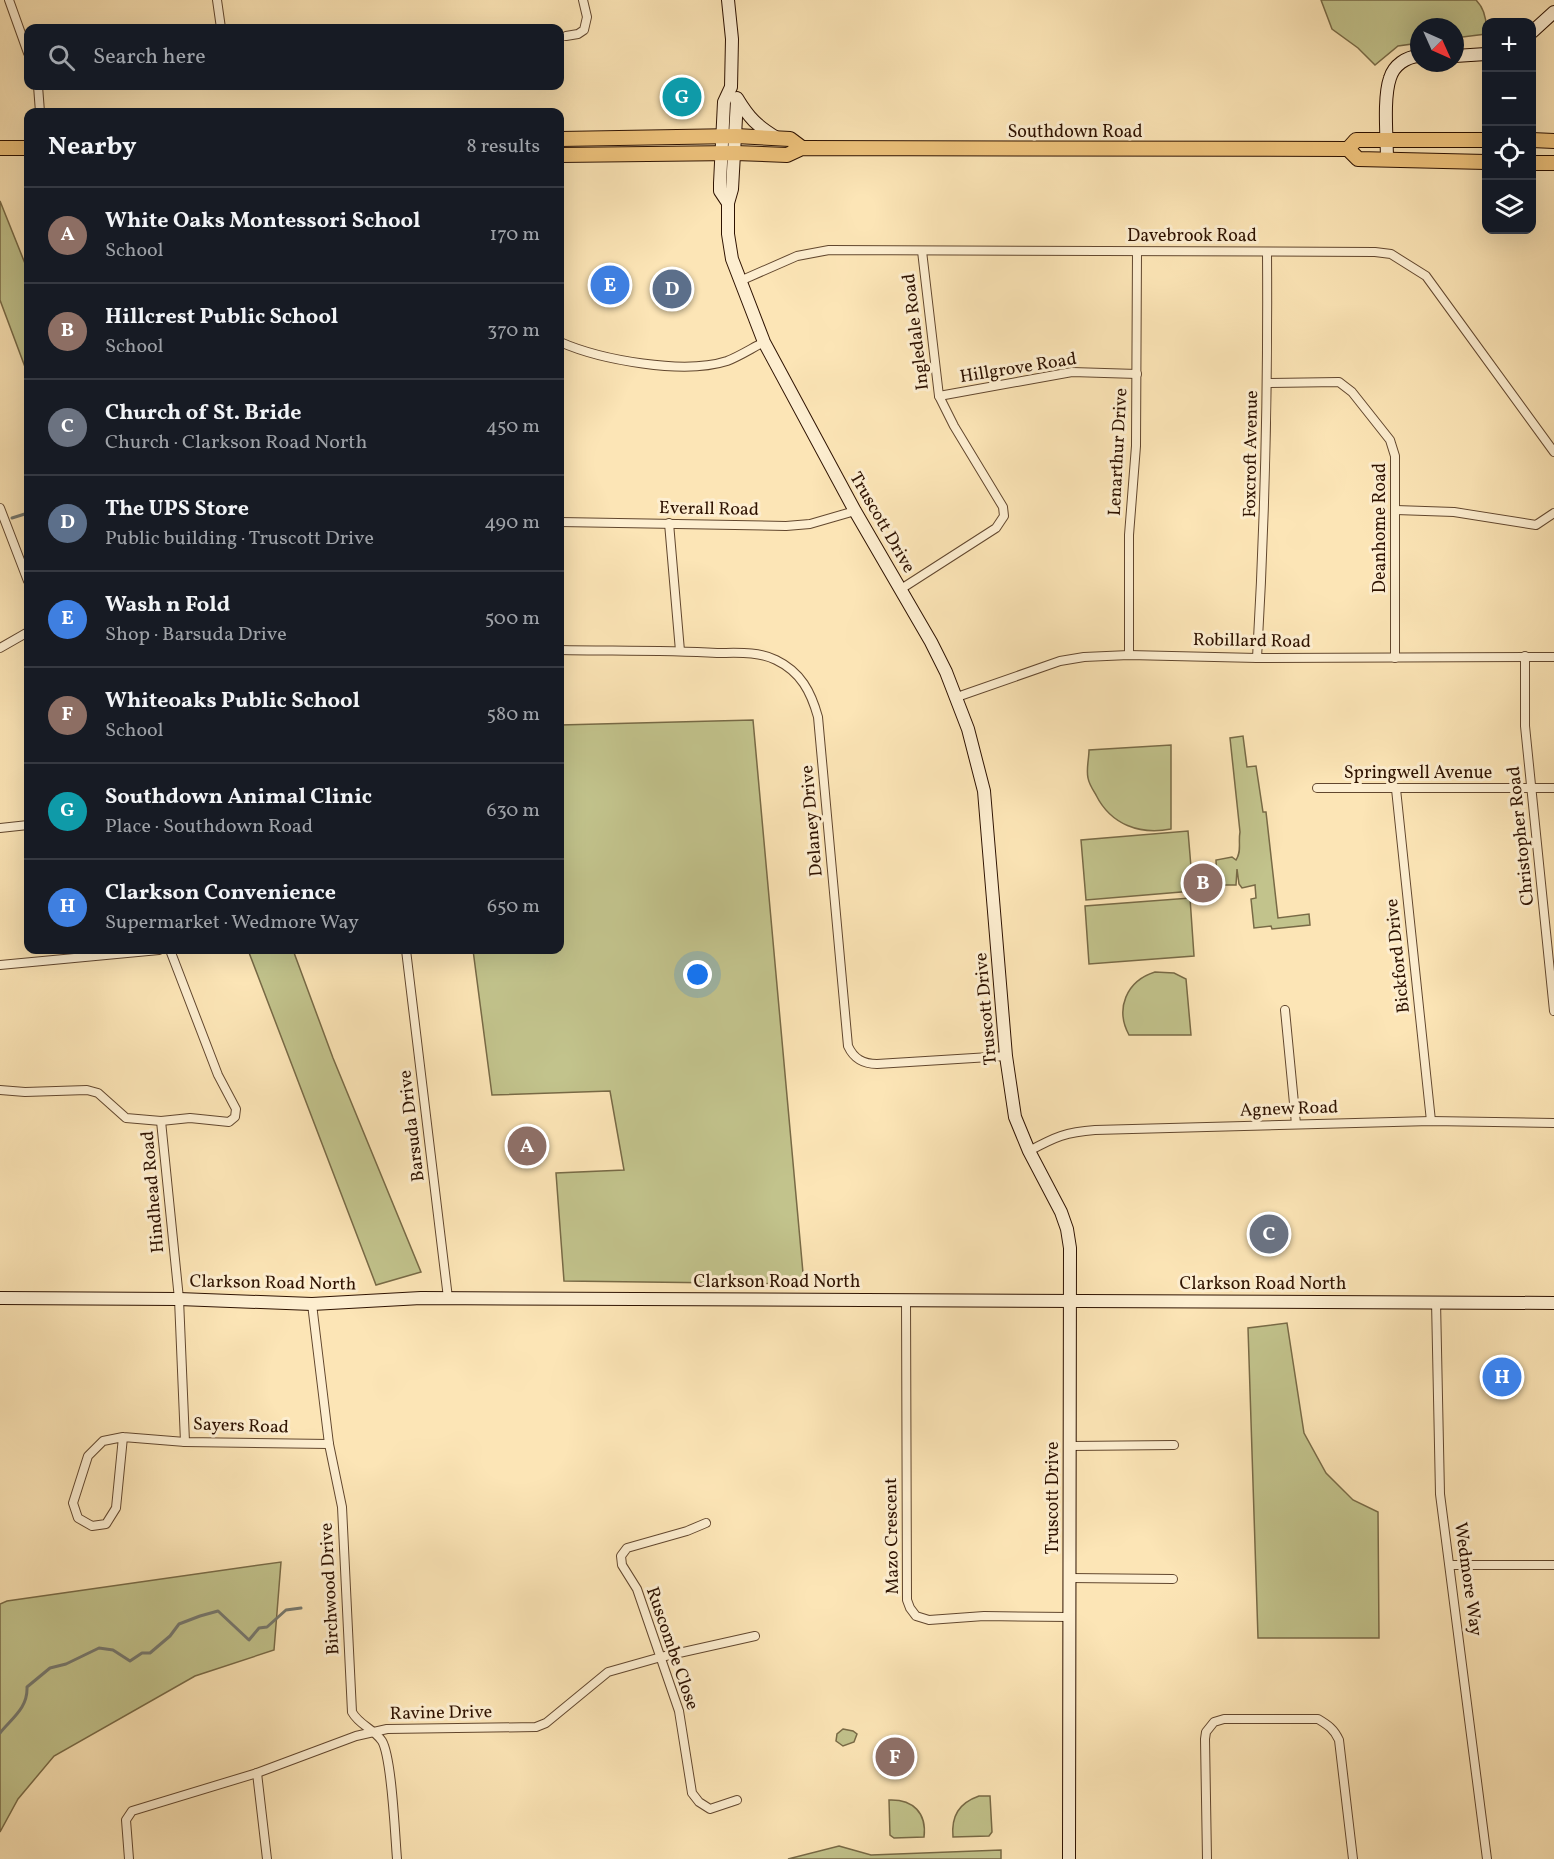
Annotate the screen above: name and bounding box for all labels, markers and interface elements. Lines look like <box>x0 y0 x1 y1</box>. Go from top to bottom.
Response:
north arrow <box>1410 18 1464 72</box>
map controls <box>1482 18 1536 234</box>
button: + <box>1482 18 1536 72</box>
search box <box>24 24 564 90</box>
icon: search <box>45 41 78 74</box>
text: Search here <box>93 42 206 73</box>
button: − <box>1482 72 1536 126</box>
pin: G <box>662 74 702 120</box>
street label: Southdown Road <box>1007 120 1143 145</box>
button: locate <box>1482 126 1536 180</box>
text: Nearby <box>48 129 137 165</box>
text: 8 results <box>467 133 540 161</box>
button: layers <box>1482 180 1536 234</box>
text: White Oaks Montessori School <box>105 206 421 237</box>
text: A <box>60 221 75 249</box>
text: 170 m <box>490 221 540 249</box>
street label: Davebrook Road <box>1127 224 1257 249</box>
text: School <box>105 237 163 265</box>
pin: E <box>590 262 630 308</box>
pin: D <box>652 266 692 312</box>
street label: Ingledale Road <box>897 272 936 392</box>
text: Hillcrest Public School <box>105 302 338 333</box>
text: B <box>61 317 74 345</box>
text: 370 m <box>487 317 540 345</box>
text: School <box>105 333 163 361</box>
street label: Hillgrove Road <box>958 347 1078 390</box>
street label: Lenarthur Drive <box>1103 387 1134 517</box>
street label: Foxcroft Avenue <box>1238 390 1265 518</box>
text: Church of St. Bride <box>105 398 302 429</box>
text: C <box>61 413 74 441</box>
text: 450 m <box>486 413 540 441</box>
text: Church · Clarkson Road North <box>105 429 367 457</box>
street label: Deanhome Road <box>1368 463 1393 593</box>
street label: Truscott Drive <box>843 468 921 578</box>
text: The UPS Store <box>105 494 249 525</box>
street label: Everall Road <box>659 496 759 523</box>
text: D <box>60 509 75 537</box>
text: 490 m <box>484 509 540 537</box>
text: Public building · Truscott Drive <box>105 525 374 553</box>
text: Wash n Fold <box>105 590 230 621</box>
text: E <box>61 605 74 633</box>
text: 500 m <box>485 605 540 633</box>
text: Shop · Barsuda Drive <box>105 621 287 649</box>
street label: Robillard Road <box>1193 628 1311 655</box>
text: Whiteoaks Public School <box>105 686 360 717</box>
text: F <box>62 701 73 729</box>
text: 580 m <box>487 701 540 729</box>
text: School <box>105 717 163 745</box>
street label: Springwell Avenue <box>1344 761 1492 786</box>
street label: Delaney Drive <box>795 764 830 878</box>
street label: Christopher Road <box>1502 765 1541 907</box>
text: Southdown Animal Clinic <box>105 782 372 813</box>
text: G <box>60 797 75 825</box>
text: 630 m <box>487 797 540 825</box>
text: Place · Southdown Road <box>105 813 313 841</box>
pin: B <box>1184 860 1222 906</box>
text: Clarkson Convenience <box>105 878 336 909</box>
text: H <box>60 893 75 921</box>
text: 650 m <box>487 893 540 921</box>
street label: Bickford Drive <box>1380 897 1417 1014</box>
text: Supermarket · Wedmore Way <box>105 909 359 937</box>
street label: Truscott Drive <box>969 952 1004 1066</box>
your location <box>683 960 712 989</box>
street label: Barsuda Drive <box>393 1069 432 1183</box>
street label: Agnew Road <box>1239 1095 1339 1124</box>
pin: A <box>508 1124 546 1168</box>
street label: Hindhead Road <box>136 1130 171 1254</box>
pin: C <box>1250 1212 1288 1256</box>
street label: Clarkson Road North <box>189 1270 357 1297</box>
street label: Clarkson Road North <box>694 1270 861 1295</box>
street label: Clarkson Road North <box>1180 1272 1347 1297</box>
pin: H <box>1482 1354 1522 1400</box>
street label: Sayers Road <box>193 1412 289 1441</box>
street label: Truscott Drive <box>1041 1442 1066 1554</box>
street label: Mazo Crescent <box>879 1477 906 1595</box>
street label: Wedmore Way <box>1447 1521 1488 1638</box>
street label: Birchwood Drive <box>315 1522 346 1656</box>
street label: Ruscombe Close <box>639 1584 704 1713</box>
street label: Ravine Drive <box>390 1700 492 1727</box>
pin: F <box>876 1734 914 1780</box>

